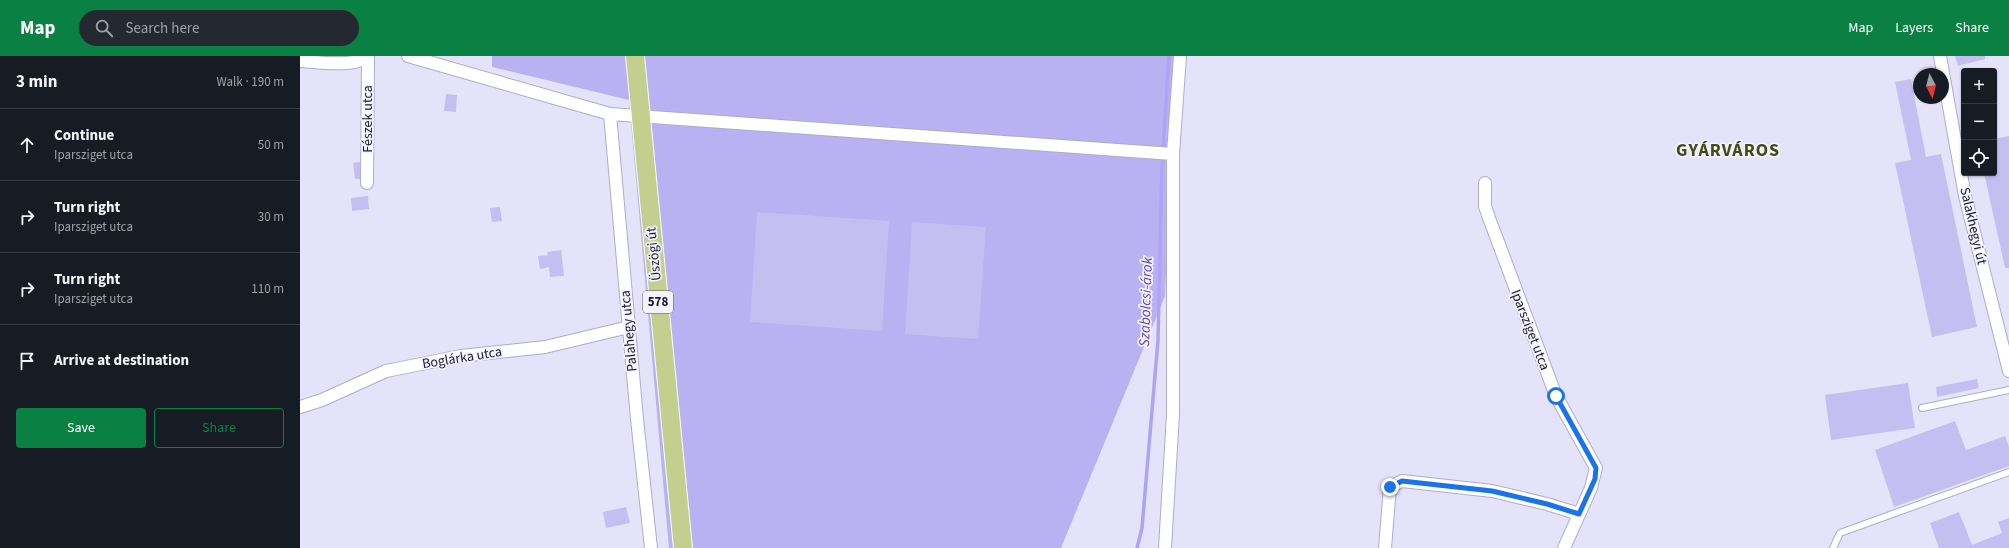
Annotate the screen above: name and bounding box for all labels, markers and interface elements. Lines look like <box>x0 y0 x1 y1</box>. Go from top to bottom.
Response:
search box <box>79 10 359 46</box>
text: Map <box>20 15 55 42</box>
icon: search <box>93 17 115 39</box>
text: Search here <box>125 18 199 39</box>
text: Map <box>1848 18 1873 38</box>
text: Layers <box>1895 18 1933 38</box>
text: Share <box>1955 18 1989 38</box>
north arrow <box>1913 68 1949 104</box>
map controls <box>1961 68 1997 176</box>
button: + <box>1961 68 1997 104</box>
text: 3 min <box>16 70 57 94</box>
text: Walk · 190 m <box>216 73 284 91</box>
street label: Fészek utca <box>358 85 378 153</box>
button: − <box>1961 104 1997 140</box>
text: Continue <box>54 125 114 146</box>
icon: ahead <box>16 134 38 156</box>
text: 50 m <box>258 136 284 154</box>
district label: GYÁRVÁROS <box>1676 138 1780 163</box>
button: locate <box>1961 140 1997 176</box>
text: Iparsziget utca <box>54 146 133 164</box>
street label: Salakhegyi út <box>1954 185 1992 267</box>
text: Turn right <box>54 197 120 218</box>
icon: right <box>16 206 38 228</box>
text: 30 m <box>258 208 284 226</box>
text: Iparsziget utca <box>54 218 133 236</box>
street label: Üszögi út <box>641 226 667 282</box>
water label: Szabolcsi-árok <box>1134 256 1158 347</box>
text: Turn right <box>54 269 120 290</box>
icon: right <box>16 278 38 300</box>
text: 110 m <box>251 280 284 298</box>
street label: Iparsziget utca <box>1505 287 1555 373</box>
text: Iparsziget utca <box>54 290 133 308</box>
street label: Palahegy utca <box>615 290 643 372</box>
road number: 578 <box>643 291 673 313</box>
street label: Boglárka utca <box>421 342 503 374</box>
icon: arrive <box>16 350 38 372</box>
text: Arrive at destination <box>54 350 189 371</box>
route start <box>1547 387 1565 405</box>
button: Save <box>16 408 146 448</box>
button: Share <box>154 408 284 448</box>
route end <box>1381 478 1399 496</box>

